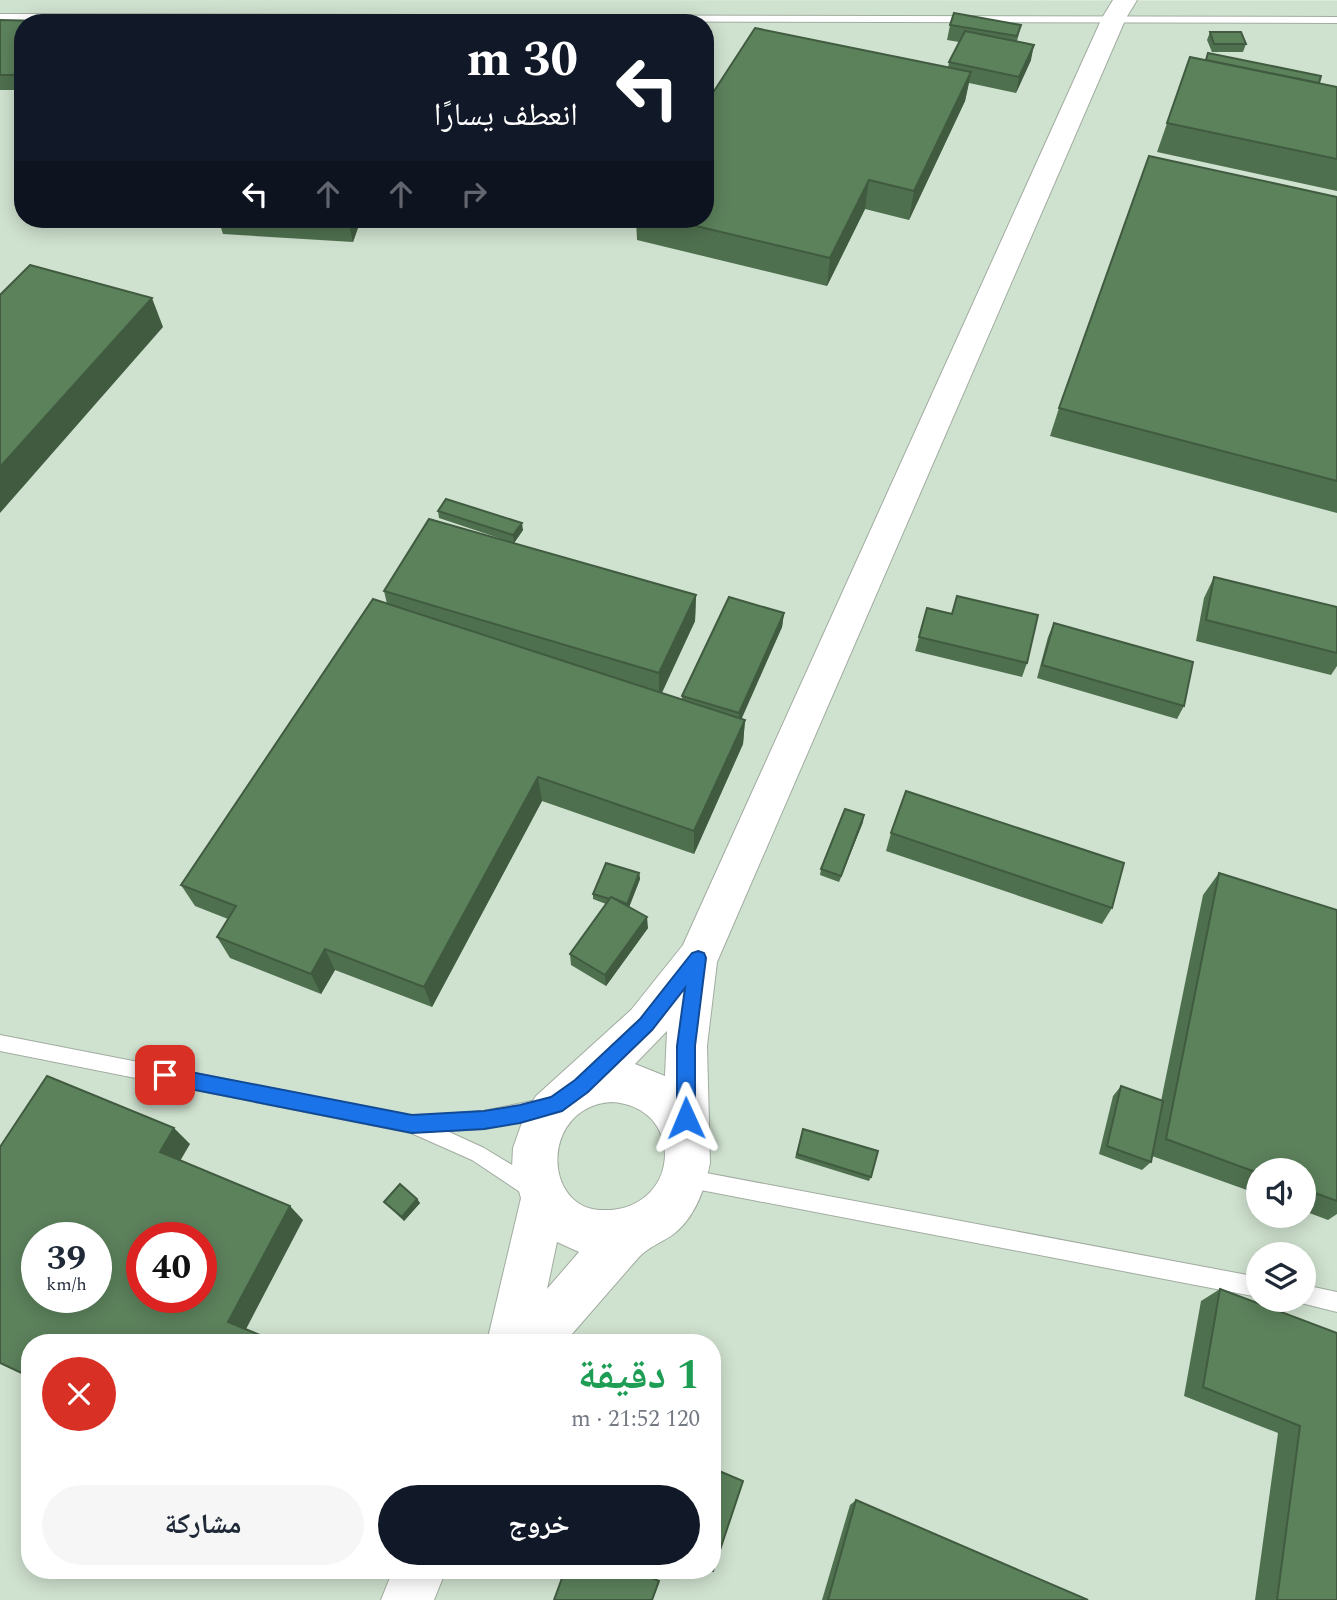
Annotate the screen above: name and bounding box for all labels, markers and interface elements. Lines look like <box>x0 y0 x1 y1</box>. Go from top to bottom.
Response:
text: 30 m <box>467 23 578 98</box>
icon: left <box>602 42 693 133</box>
text: انعطف يسارًا <box>434 91 578 140</box>
icon: left <box>236 175 274 213</box>
icon: ahead <box>309 175 347 213</box>
icon: ahead <box>382 175 420 213</box>
icon: right <box>455 175 493 213</box>
pin <box>135 1045 195 1105</box>
icon: arrive <box>146 1056 184 1094</box>
position arrow <box>649 1081 723 1155</box>
map controls <box>1246 1158 1316 1312</box>
button: sound <box>1246 1158 1316 1228</box>
speed limit sign: 40 <box>126 1222 217 1313</box>
text: 39 <box>47 1232 86 1285</box>
button: layers <box>1246 1242 1316 1312</box>
text: km/h <box>46 1271 87 1298</box>
text: 1 دقيقة <box>578 1344 700 1407</box>
button: close <box>42 1357 116 1431</box>
text: 120 m · 21:52 <box>571 1402 700 1437</box>
button: مشاركة <box>42 1485 364 1565</box>
button: خروج <box>378 1485 700 1565</box>

